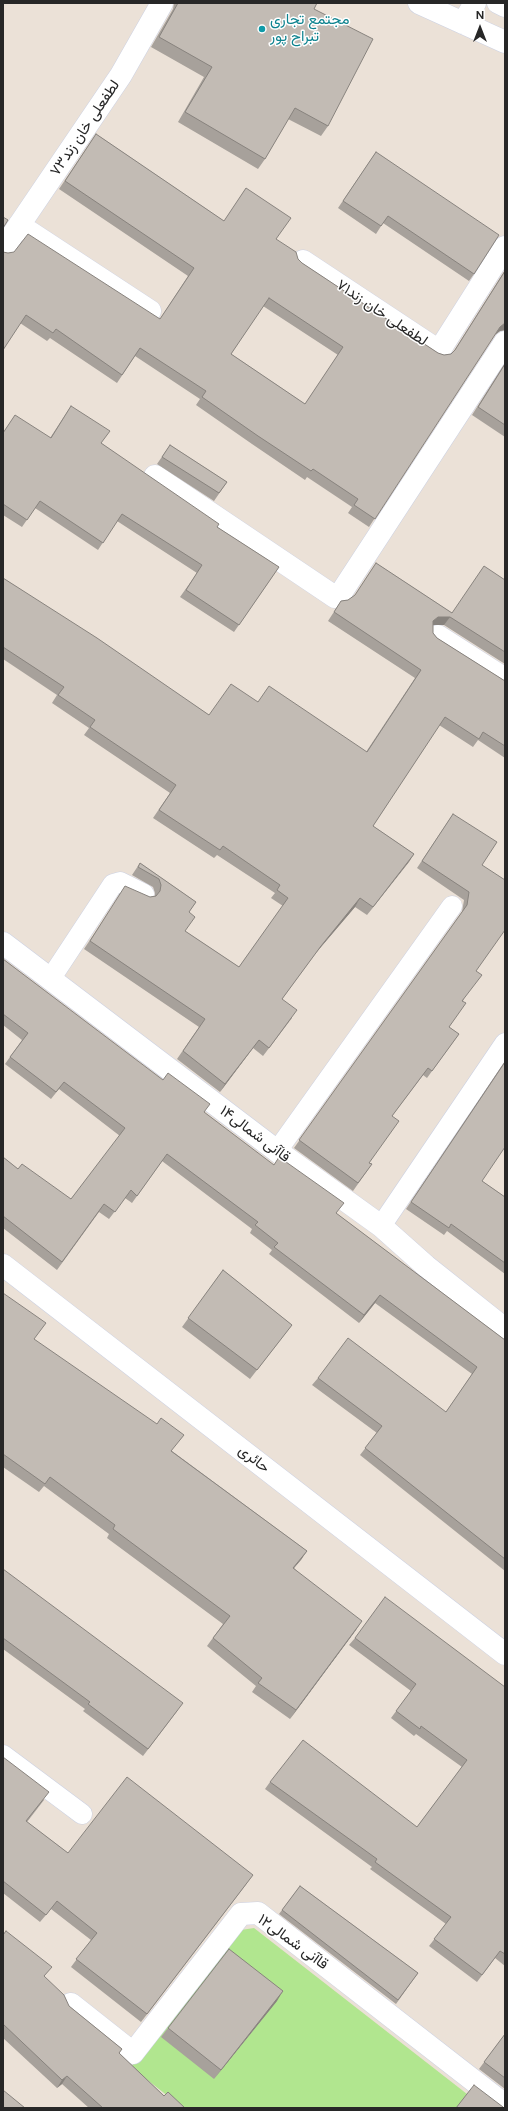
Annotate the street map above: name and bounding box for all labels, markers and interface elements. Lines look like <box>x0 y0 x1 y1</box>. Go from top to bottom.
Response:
north arrow <box>460 8 500 48</box>
text: N <box>476 9 484 22</box>
place label: مجتمع تجاری تبراح پور <box>270 11 349 46</box>
marker: مجتمع تجاری تبراح پور <box>257 24 267 34</box>
street label: لطفعلی خان زند۷۳ <box>46 77 124 179</box>
street label: لطفعلی خان زند۷۱ <box>333 276 431 350</box>
street label: قاآنی شمالی۱۴ <box>216 1102 294 1166</box>
street label: حائری <box>235 1441 273 1477</box>
street label: قاآنی شمالی۱۲ <box>254 1910 332 1974</box>

